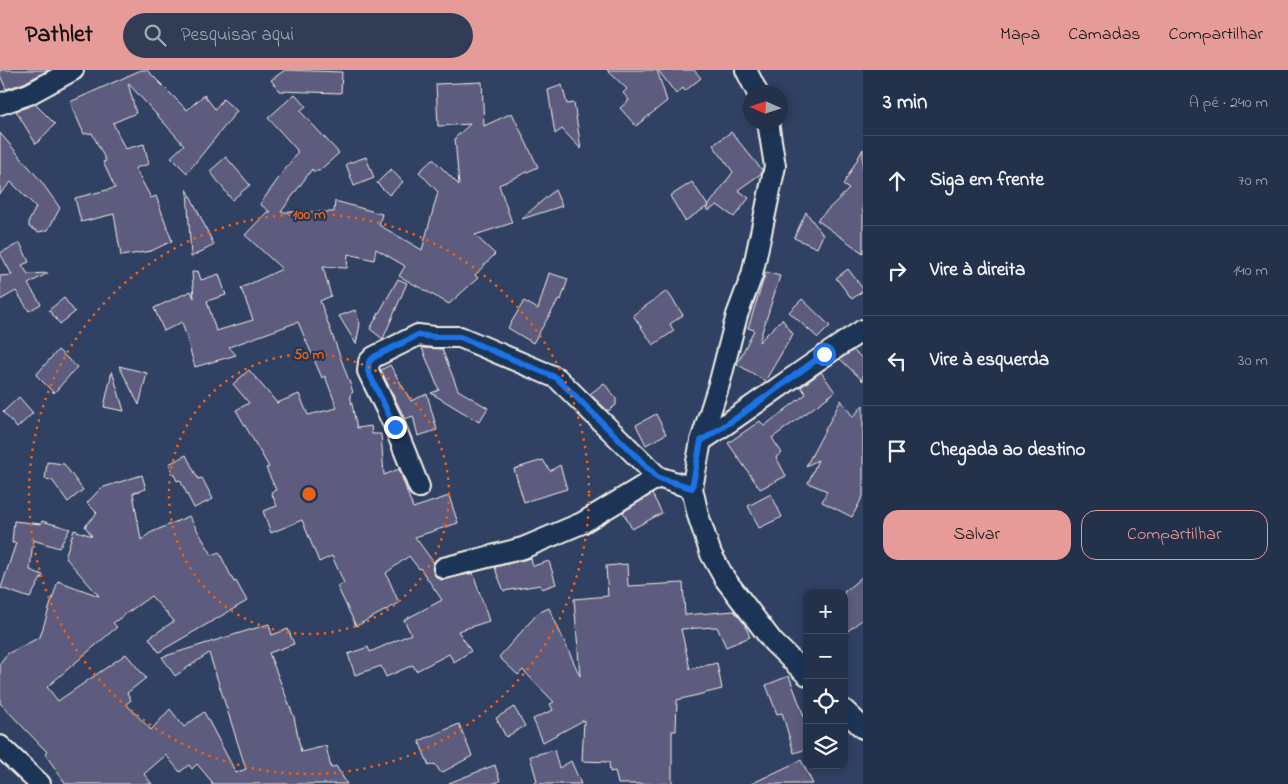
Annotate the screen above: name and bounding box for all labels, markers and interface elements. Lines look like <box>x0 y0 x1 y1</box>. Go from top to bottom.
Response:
search box <box>123 13 473 58</box>
text: Pathlet <box>25 18 93 53</box>
icon: search <box>141 21 169 49</box>
text: Pesquisar aqui <box>181 22 294 49</box>
text: Mapa <box>1000 22 1040 48</box>
text: Camadas <box>1068 22 1141 48</box>
text: Compartilhar <box>1169 22 1263 48</box>
north arrow <box>743 85 788 130</box>
text: 3 min <box>883 88 927 118</box>
text: A pé · 240 m <box>1189 91 1268 115</box>
icon: ahead <box>883 167 911 195</box>
text: Siga em frente <box>930 167 1044 194</box>
text: 70 m <box>1238 169 1268 193</box>
text: 100 m <box>292 204 326 226</box>
icon: right <box>883 257 911 285</box>
text: Vire à direita <box>930 257 1025 284</box>
text: 140 m <box>1233 259 1268 283</box>
route start <box>813 343 836 366</box>
text: 50 m <box>294 344 325 366</box>
icon: left <box>883 347 911 375</box>
text: Vire à esquerda <box>930 347 1049 374</box>
text: 30 m <box>1238 349 1268 373</box>
route end <box>384 416 407 439</box>
icon: arrive <box>883 437 911 465</box>
text: Chegada ao destino <box>930 437 1085 464</box>
centre of rings <box>300 485 318 503</box>
button: Salvar <box>883 510 1071 560</box>
button: Compartilhar <box>1081 510 1268 560</box>
map controls <box>803 589 848 769</box>
button: + <box>803 589 848 634</box>
button: − <box>803 634 848 679</box>
button: locate <box>803 679 848 724</box>
button: layers <box>803 724 848 769</box>

